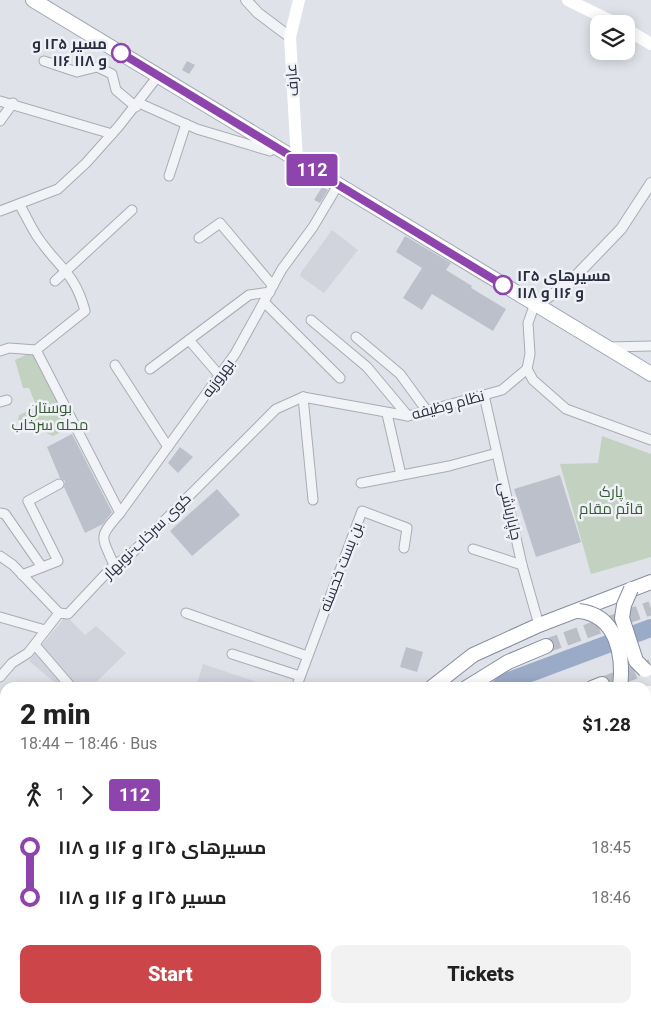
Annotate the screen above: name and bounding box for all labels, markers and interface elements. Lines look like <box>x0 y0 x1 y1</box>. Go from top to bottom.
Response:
map controls <box>590 15 635 60</box>
button: layers <box>590 15 635 60</box>
place label: مسیر ۱۲۵ و ۱۱۶ و ۱۱۸ <box>32 35 107 70</box>
marker: مسیر ۱۲۵ و ۱۱۶ و ۱۱۸ <box>111 43 131 63</box>
street label: عارف <box>282 63 302 97</box>
line badge: 112 <box>283 154 341 186</box>
text: 112 <box>297 159 327 180</box>
place label: مسیرهای ۱۲۵ و ۱۱۶ و ۱۱۸ <box>517 267 611 302</box>
marker: مسیرهای ۱۲۵ و ۱۱۶ و ۱۱۸ <box>493 275 513 295</box>
street label: بهروزیه <box>198 355 239 401</box>
street label: نظام وظیفه <box>410 387 487 424</box>
park label: بوستان محله سرخاب <box>12 399 88 434</box>
street label: چاپارباشی <box>494 480 525 542</box>
park label: پارک قائم مقام <box>579 483 643 519</box>
street label: کوی سرخاب-نوبهار <box>98 489 196 584</box>
street label: بن بست خجسته <box>316 520 367 615</box>
text: 2 min <box>20 698 91 731</box>
text: $1.28 <box>582 713 631 736</box>
text: 18:44 – 18:46 · Bus <box>20 734 157 753</box>
icon: walk <box>20 781 48 809</box>
icon: forward <box>73 781 101 809</box>
text: 112 <box>119 784 150 805</box>
text: 1 <box>56 785 65 804</box>
text: مسیرهای ۱۲۵ و ۱۱۶ و ۱۱۸ <box>58 836 266 859</box>
text: 18:45 <box>591 838 631 857</box>
text: مسیر ۱۲۵ و ۱۱۶ و ۱۱۸ <box>58 886 227 909</box>
text: 18:46 <box>591 888 631 907</box>
button: Start <box>20 945 321 1003</box>
button: Tickets <box>331 945 631 1003</box>

